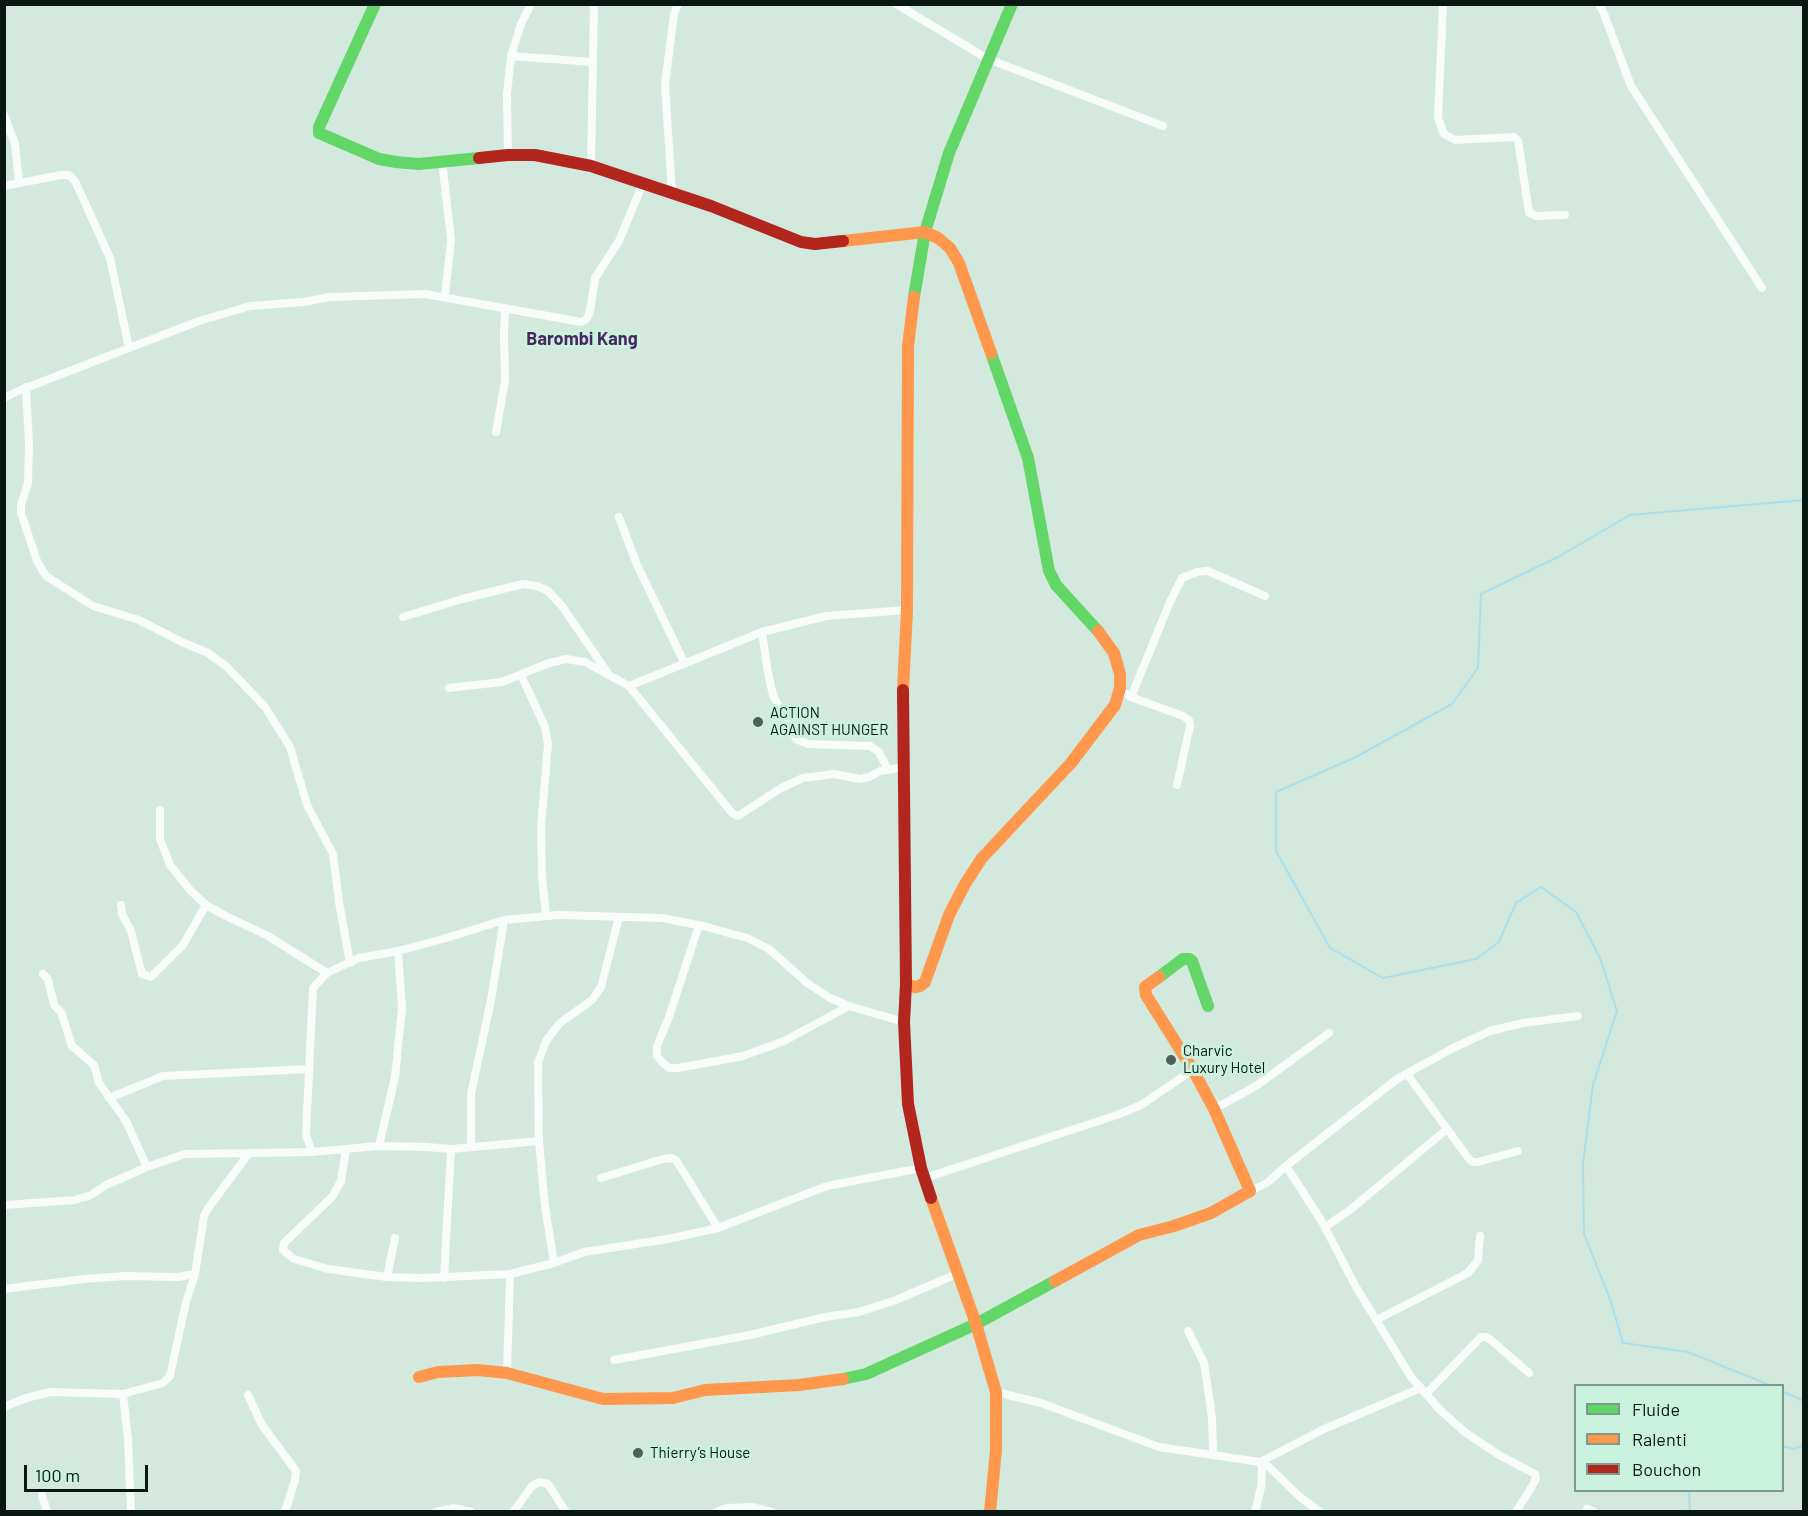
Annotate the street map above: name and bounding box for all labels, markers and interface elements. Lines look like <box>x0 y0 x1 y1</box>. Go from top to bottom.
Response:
district label: Barombi Kang <box>526 328 638 350</box>
place label: ACTION AGAINST HUNGER <box>770 704 888 739</box>
marker: ACTION AGAINST HUNGER <box>751 715 765 729</box>
place label: Charvic Luxury Hotel <box>1183 1042 1265 1077</box>
marker: Charvic Luxury Hotel <box>1164 1053 1178 1067</box>
legend <box>1574 1384 1784 1492</box>
text: Fluide <box>1632 1398 1680 1420</box>
text: Ralenti <box>1632 1428 1687 1450</box>
place label: Thierry’s House <box>650 1444 750 1462</box>
marker: Thierry’s House <box>631 1446 645 1460</box>
scale bar <box>27 1453 152 1491</box>
text: Bouchon <box>1632 1458 1701 1480</box>
text: 100 m <box>35 1464 80 1486</box>

